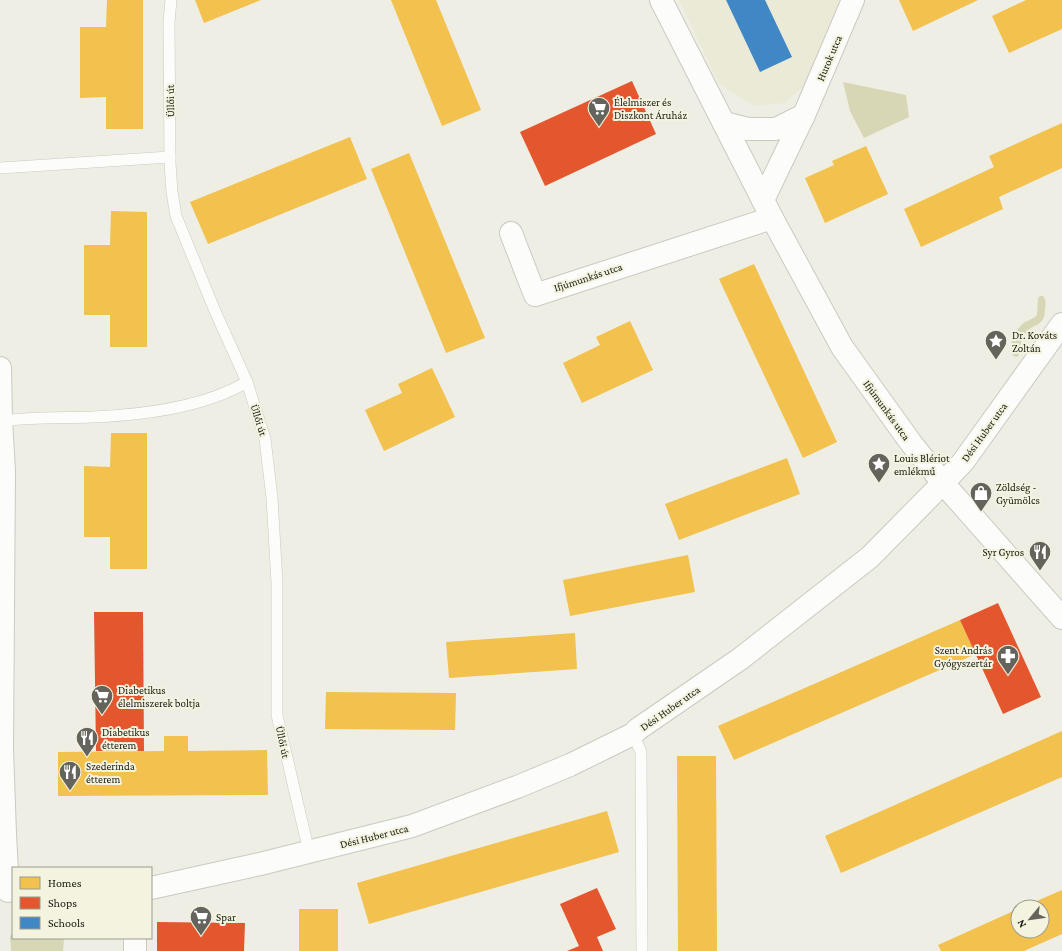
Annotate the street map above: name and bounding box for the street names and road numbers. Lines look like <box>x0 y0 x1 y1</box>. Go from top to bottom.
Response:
street label: Hurok utca <box>814 33 844 83</box>
street label: Üllői út <box>164 84 176 118</box>
street label: Ifjúmunkás utca <box>552 260 624 295</box>
street label: Ifjúmunkás utca <box>860 378 913 443</box>
street label: Dési Huber utca <box>959 400 1009 464</box>
street label: Üllői út <box>248 403 270 438</box>
street label: Dési Huber utca <box>638 683 702 733</box>
street label: Üllői út <box>274 725 292 760</box>
street label: Dési Huber utca <box>339 822 409 850</box>

